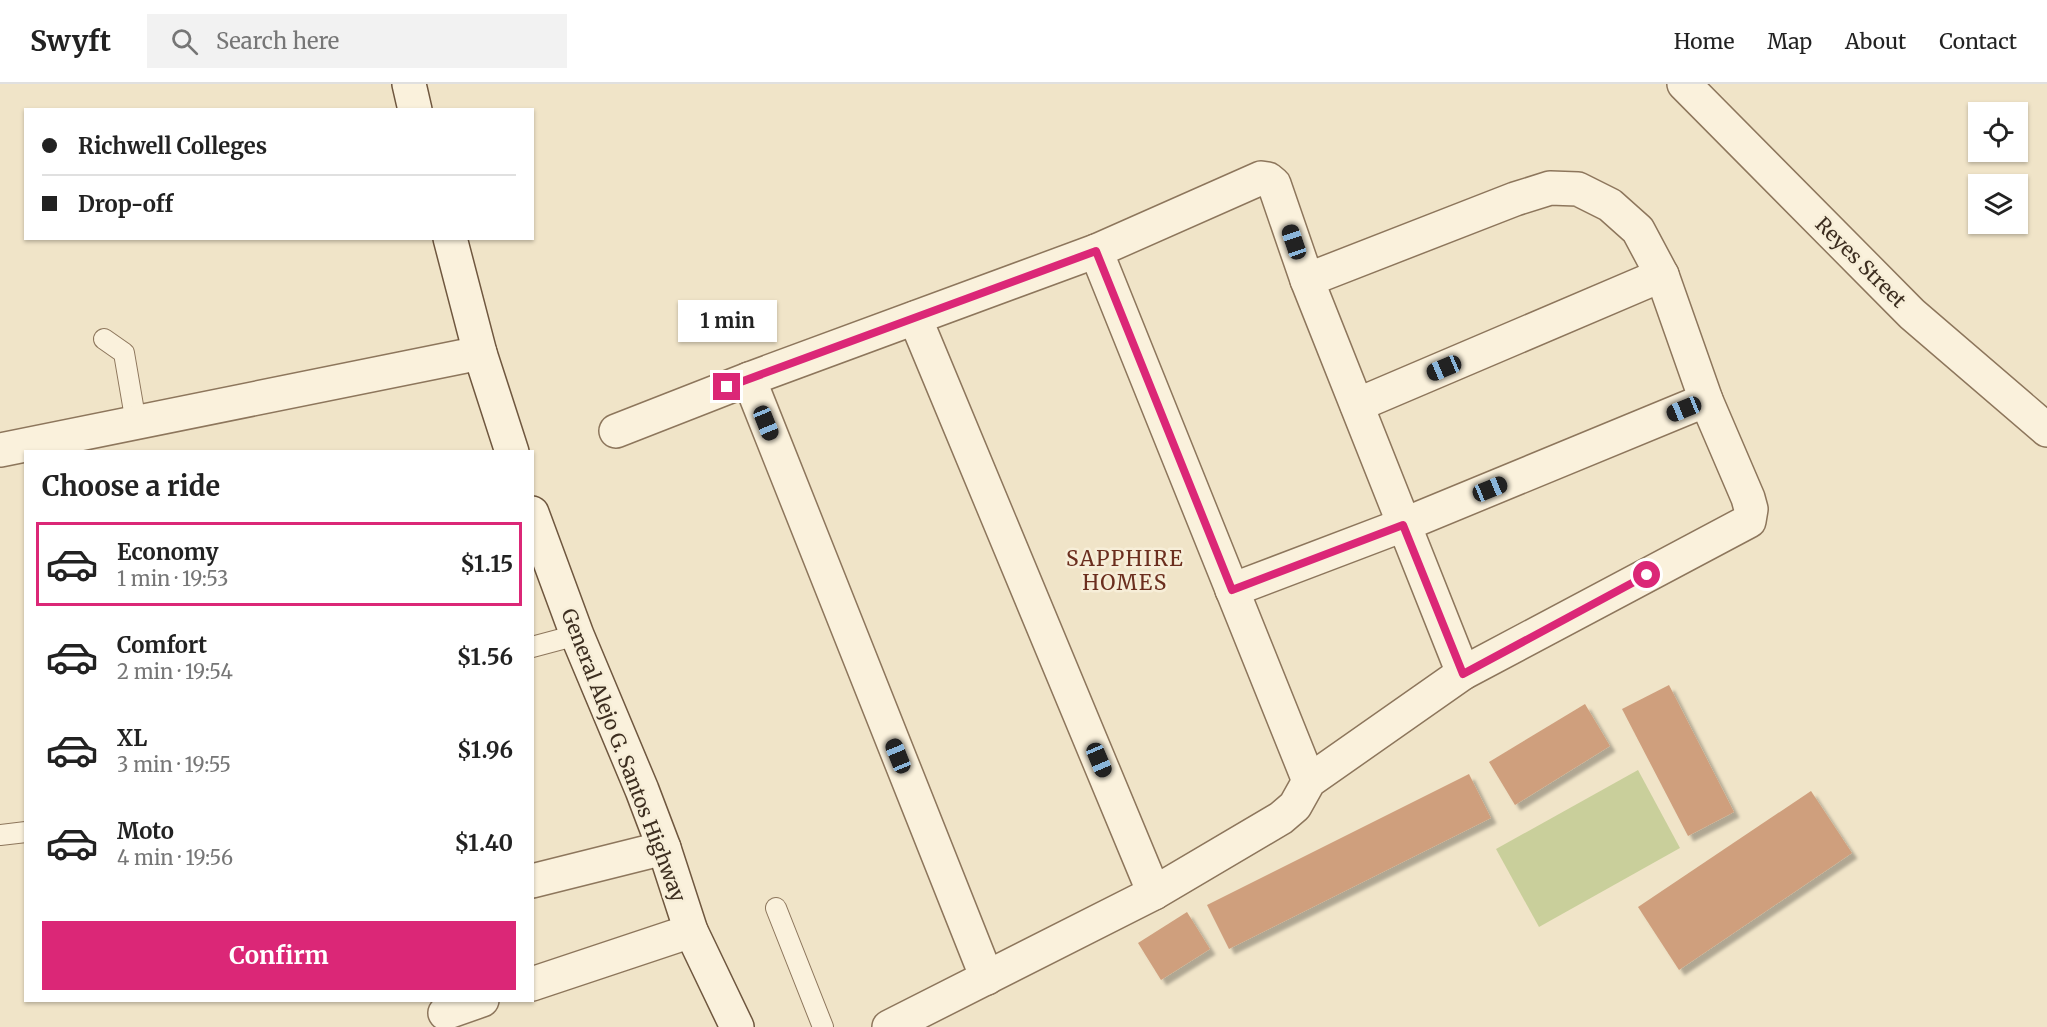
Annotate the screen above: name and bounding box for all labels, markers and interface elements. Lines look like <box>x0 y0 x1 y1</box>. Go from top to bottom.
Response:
search box <box>147 14 567 68</box>
text: Swyft <box>30 23 111 59</box>
icon: search <box>168 25 201 58</box>
text: Search here <box>216 27 339 55</box>
text: Home <box>1674 28 1734 55</box>
text: Map <box>1767 28 1812 55</box>
text: About <box>1845 28 1906 55</box>
text: Contact <box>1939 28 2017 55</box>
map controls <box>1968 102 2028 234</box>
button: locate <box>1968 102 2028 162</box>
text: Richwell Colleges <box>78 132 267 160</box>
button: layers <box>1968 174 2028 234</box>
text: Drop-off <box>78 190 173 218</box>
street label: Reyes Street <box>1810 211 1912 313</box>
car <box>1280 222 1308 262</box>
callout: 1 min <box>678 300 777 342</box>
text: 1 min <box>700 308 755 333</box>
car <box>1424 353 1464 383</box>
route end <box>713 373 740 400</box>
car <box>1664 394 1704 424</box>
car <box>751 403 781 443</box>
text: Choose a ride <box>42 469 220 503</box>
car <box>1470 474 1510 504</box>
icon: car <box>45 537 99 591</box>
text: Economy <box>117 538 218 566</box>
district label: SAPPHIRE HOMES <box>1066 545 1184 596</box>
text: $1.15 <box>460 550 513 578</box>
route start <box>1633 561 1660 588</box>
text: 1 min · 19:53 <box>117 566 229 591</box>
street label: General Alejo G. Santos Highway <box>556 605 692 906</box>
icon: car <box>45 630 99 684</box>
text: Comfort <box>117 631 207 659</box>
text: $1.56 <box>457 643 513 671</box>
text: 2 min · 19:54 <box>117 659 233 684</box>
icon: car <box>45 723 99 777</box>
text: XL <box>117 724 147 752</box>
text: $1.96 <box>457 736 513 764</box>
car <box>883 736 913 776</box>
car <box>1084 740 1114 780</box>
text: 3 min · 19:55 <box>117 752 231 777</box>
icon: car <box>45 816 99 870</box>
text: Moto <box>117 817 174 845</box>
text: $1.40 <box>455 829 513 857</box>
text: 4 min · 19:56 <box>117 845 233 870</box>
button: Confirm <box>42 921 516 990</box>

